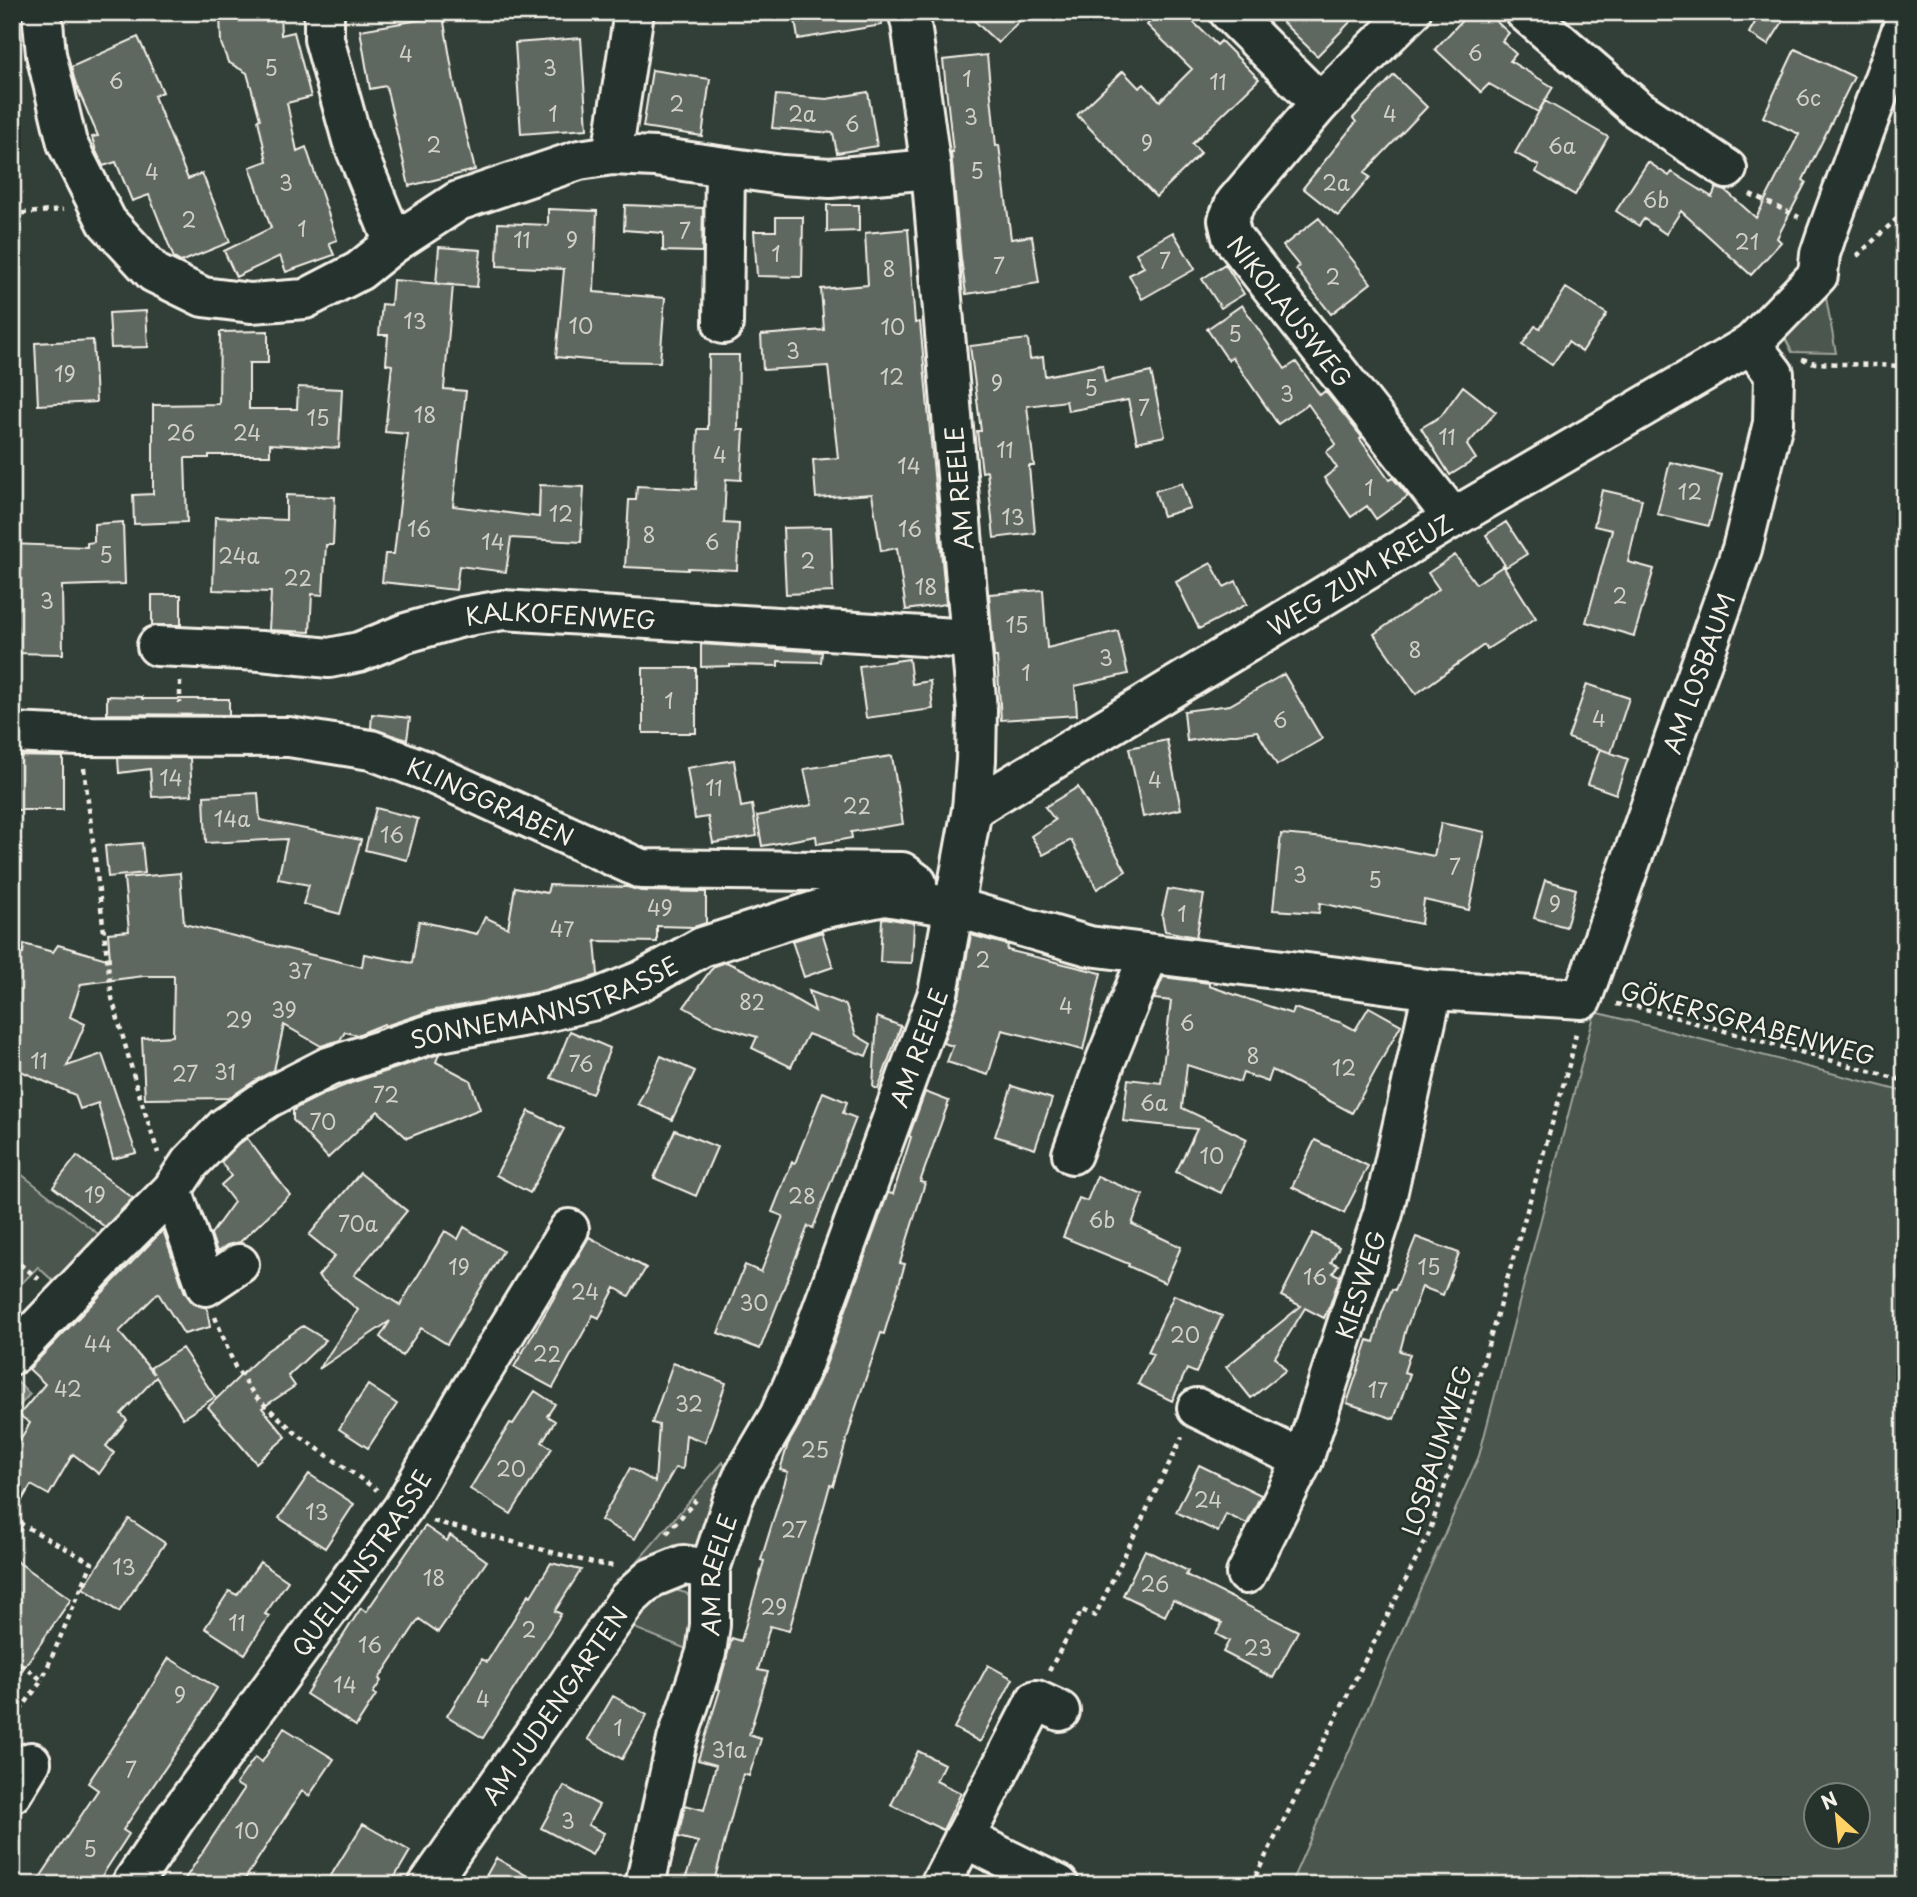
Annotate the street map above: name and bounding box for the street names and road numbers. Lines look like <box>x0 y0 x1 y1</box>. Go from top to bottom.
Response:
street label: NIKOLAUSWEG <box>1219 228 1361 394</box>
street label: AM REELE <box>935 425 981 551</box>
street label: WEG ZUM KREUZ <box>1260 505 1459 644</box>
street label: AM LOSBAUM <box>1653 588 1743 758</box>
street label: KALKOFENWEG <box>462 592 657 637</box>
street label: KLINGGRABEN <box>402 747 580 854</box>
street label: SONNEMANNSTRASSE <box>406 946 684 1057</box>
street label: GÖKERSGRABENWEG <box>1617 971 1879 1073</box>
street label: AM REELE <box>880 983 956 1112</box>
street label: KIESWEG <box>1325 1226 1394 1343</box>
street label: LOSBAUMWEG <box>1391 1360 1481 1540</box>
street label: QUELLENSTRASSE <box>282 1463 439 1664</box>
street label: AM REELE <box>691 1509 745 1638</box>
street label: AM JUDENGARTEN <box>472 1598 636 1811</box>

